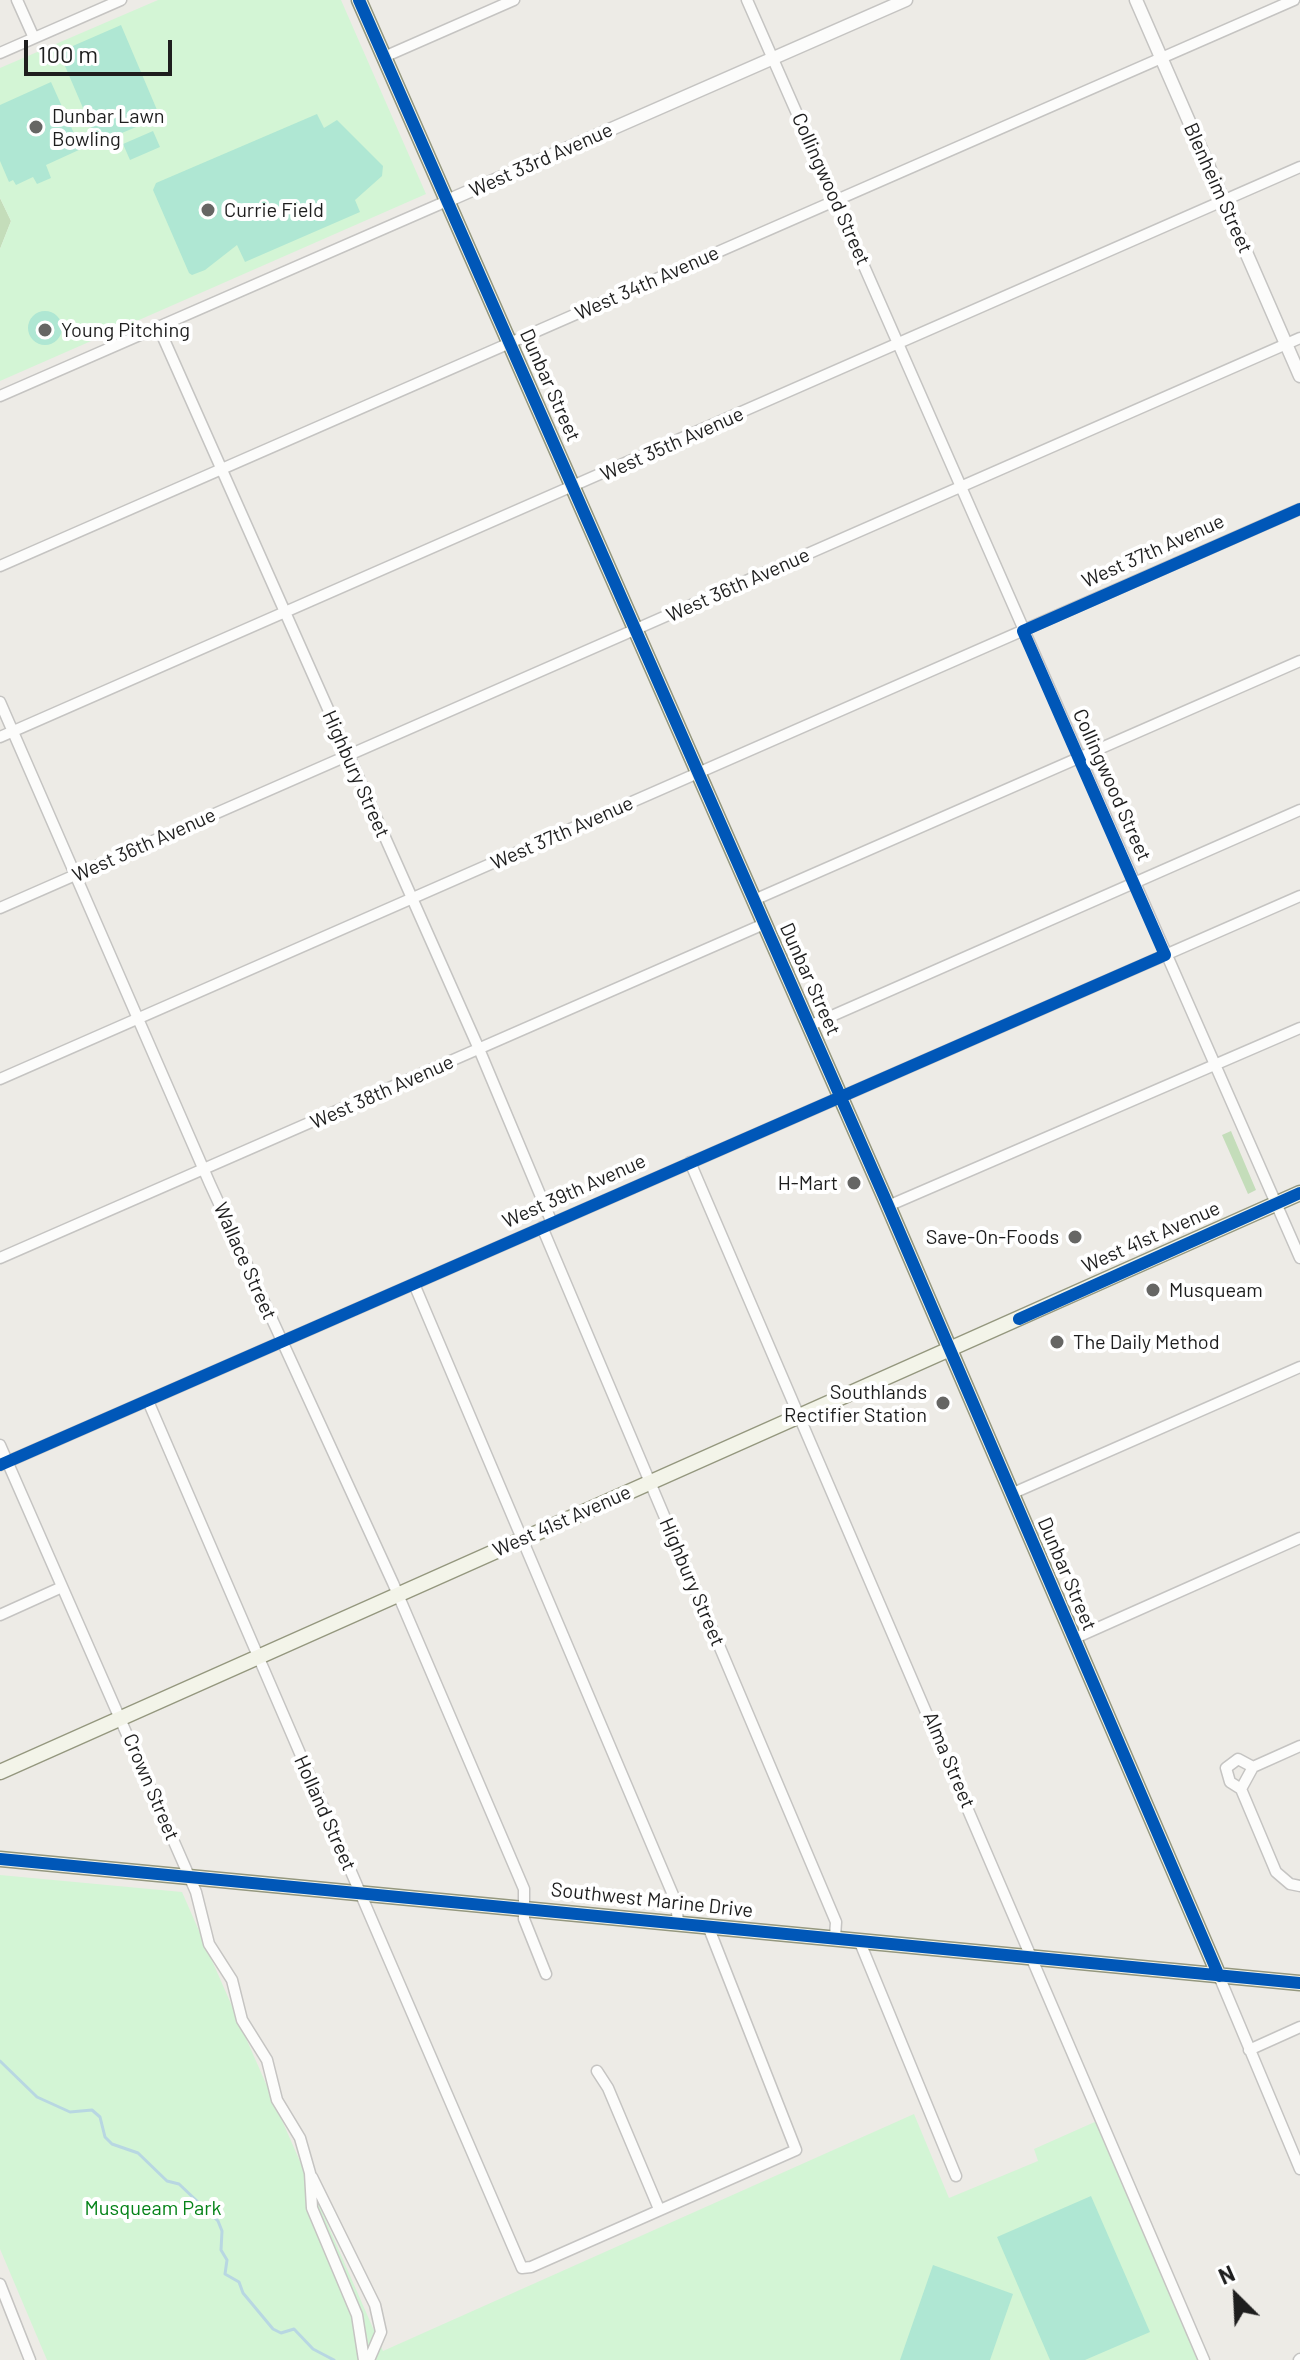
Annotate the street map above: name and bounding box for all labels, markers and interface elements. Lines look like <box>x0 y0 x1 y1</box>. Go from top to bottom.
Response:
scale bar <box>28 24 176 74</box>
text: 100 m <box>38 39 98 68</box>
place label: Dunbar Lawn Bowling <box>52 104 165 151</box>
street label: Collingwood Street <box>787 109 875 269</box>
marker: Dunbar Lawn Bowling <box>27 118 45 136</box>
street label: West 33rd Avenue <box>466 118 616 202</box>
street label: Blenheim Street <box>1179 119 1257 257</box>
place label: Currie Field <box>224 198 324 222</box>
marker: Currie Field <box>199 201 217 219</box>
street label: West 34th Avenue <box>571 241 723 325</box>
place label: Young Pitching <box>61 318 190 342</box>
marker: Young Pitching <box>36 321 54 339</box>
street label: Dunbar Street <box>515 325 585 445</box>
street label: West 35th Avenue <box>597 402 747 486</box>
street label: West 37th Avenue <box>1078 509 1228 593</box>
street label: West 36th Avenue <box>663 543 813 627</box>
street label: Collingwood Street <box>1068 705 1156 865</box>
street label: Highbury Street <box>317 707 395 841</box>
street label: West 37th Avenue <box>487 791 637 875</box>
street label: West 36th Avenue <box>69 803 219 887</box>
street label: Dunbar Street <box>775 919 845 1039</box>
street label: West 38th Avenue <box>307 1050 457 1134</box>
street label: West 39th Avenue <box>499 1149 649 1233</box>
place label: H-Mart <box>778 1171 838 1195</box>
marker: H-Mart <box>845 1174 863 1192</box>
street label: West 41st Avenue <box>1078 1196 1224 1278</box>
street label: Wallace Street <box>208 1199 282 1323</box>
place label: Save-On-Foods <box>926 1225 1059 1249</box>
marker: Save-On-Foods <box>1066 1228 1084 1246</box>
place label: Musqueam <box>1169 1278 1263 1302</box>
marker: Musqueam <box>1144 1281 1162 1299</box>
place label: The Daily Method <box>1073 1330 1220 1354</box>
marker: The Daily Method <box>1048 1333 1066 1351</box>
place label: Southlands Rectifier Station <box>784 1380 927 1427</box>
marker: Southlands Rectifier Station <box>934 1394 952 1412</box>
street label: West 41st Avenue <box>489 1480 635 1562</box>
street label: Highbury Street <box>654 1514 730 1650</box>
street label: Dunbar Street <box>1032 1514 1102 1634</box>
street label: Alma Street <box>918 1708 980 1812</box>
street label: Crown Street <box>118 1730 184 1844</box>
street label: Holland Street <box>289 1752 361 1874</box>
street label: Southwest Marine Drive <box>550 1877 754 1923</box>
park label: Musqueam Park <box>84 2196 222 2220</box>
north arrow <box>1196 2256 1276 2336</box>
text: N <box>1214 2259 1238 2289</box>

